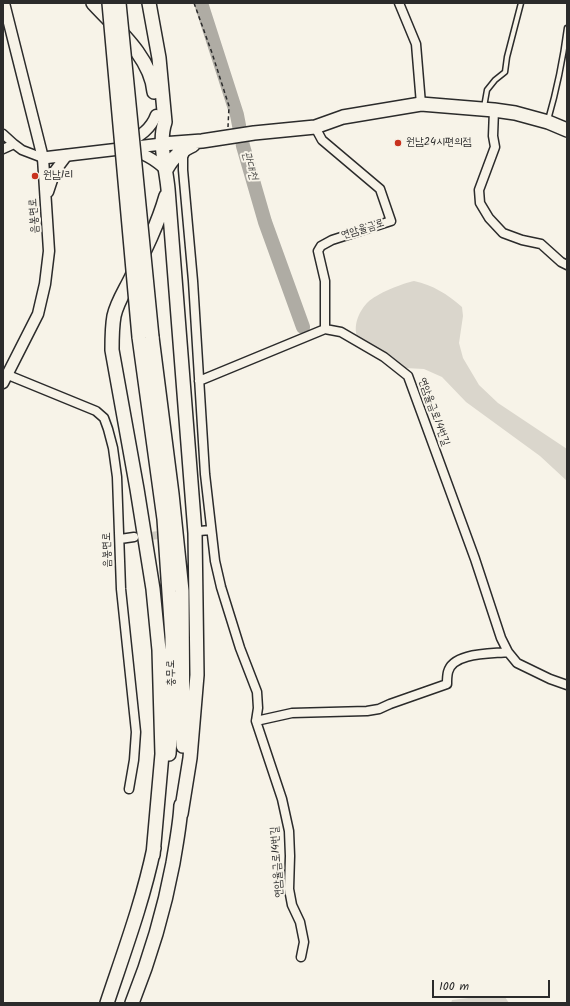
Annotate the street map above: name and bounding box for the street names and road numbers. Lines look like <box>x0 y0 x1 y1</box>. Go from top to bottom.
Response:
street label: 음봉면로 <box>27 198 43 234</box>
street label: 연암율금로 <box>340 217 386 243</box>
street label: 연암율금로14번길 <box>415 376 451 448</box>
street label: 음봉면로 <box>101 532 115 568</box>
street label: 충무로 <box>165 660 179 686</box>
street label: 연암율금로14번길 <box>269 826 287 898</box>

